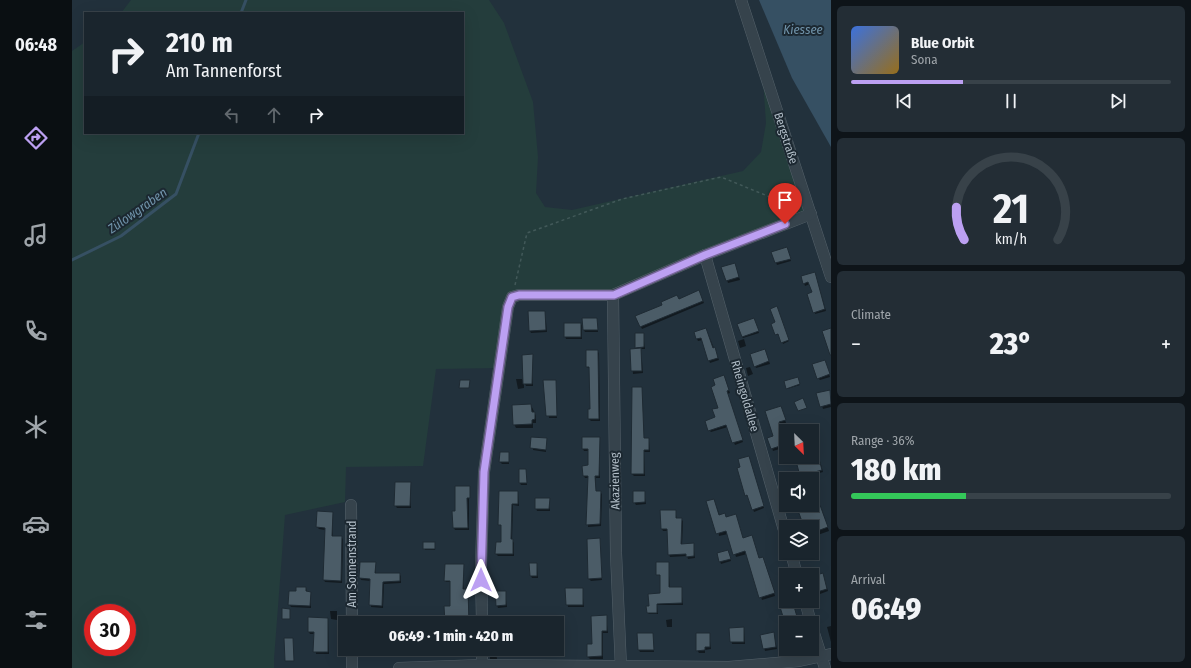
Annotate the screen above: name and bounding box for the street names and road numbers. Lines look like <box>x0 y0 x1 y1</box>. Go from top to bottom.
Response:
street label: Bergstraße <box>771 111 801 166</box>
street label: Rheingoldallee <box>728 359 762 433</box>
street label: Akazienweg <box>607 452 622 510</box>
street label: Am Sonnenstrand <box>345 520 359 608</box>

